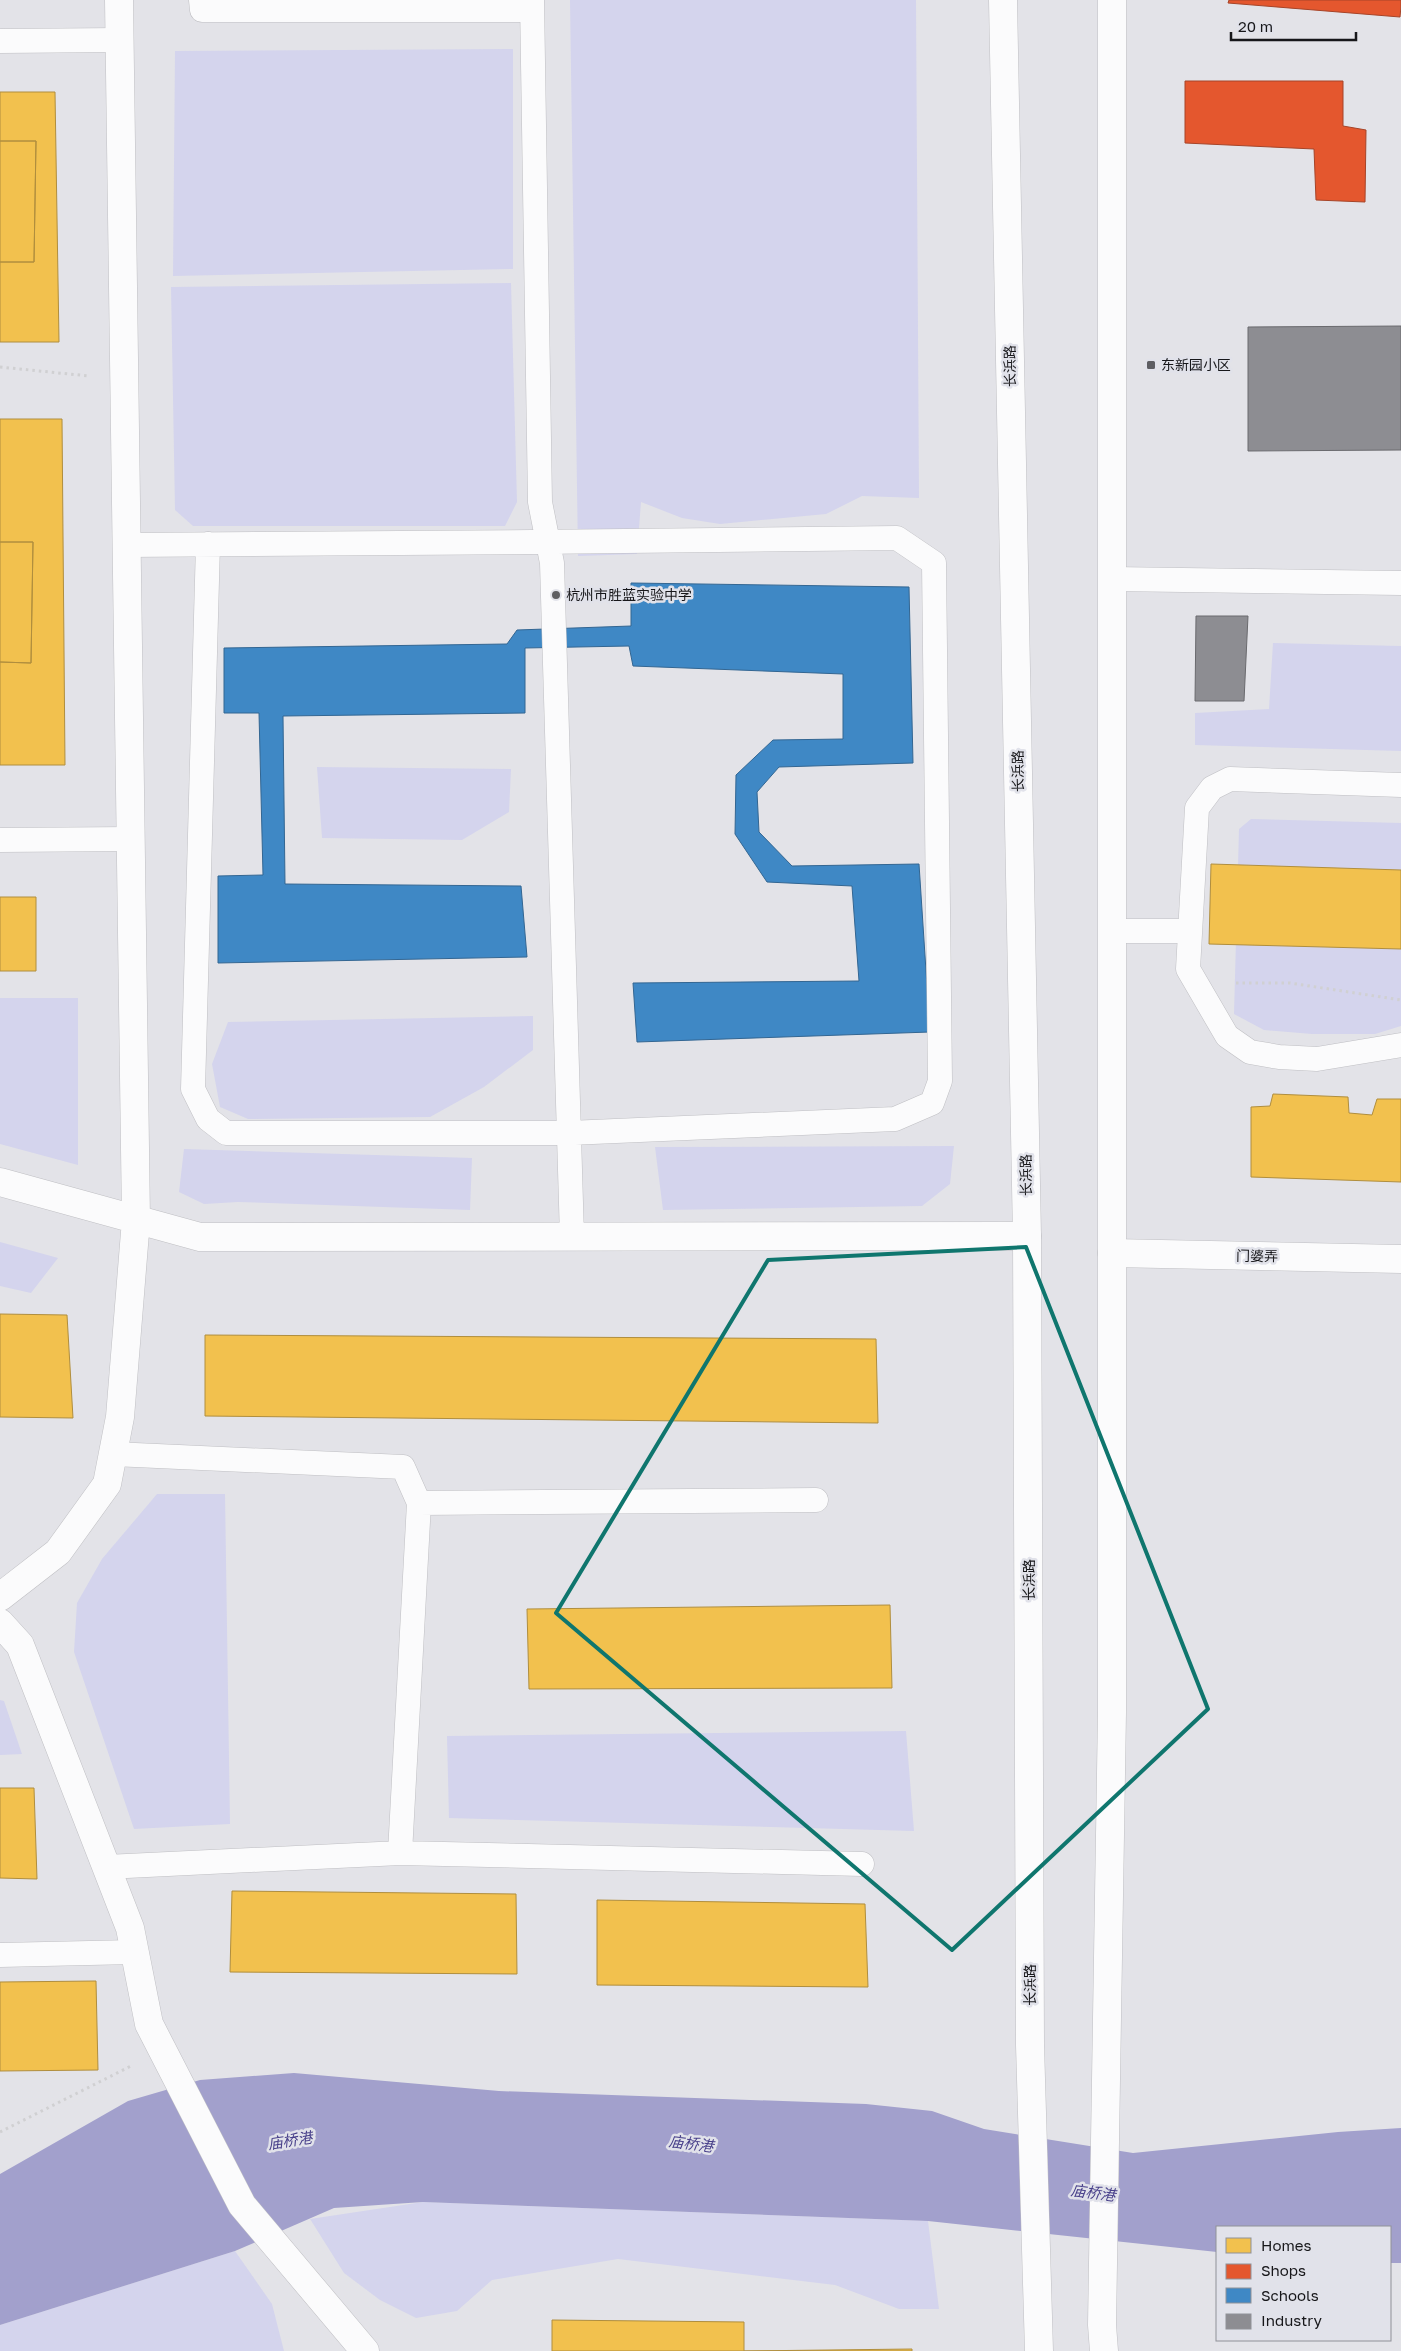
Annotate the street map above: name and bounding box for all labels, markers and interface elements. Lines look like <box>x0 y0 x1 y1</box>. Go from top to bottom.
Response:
scale bar <box>1231 10 1356 42</box>
text: 20 m <box>1238 17 1273 35</box>
street label: 长浜路 <box>1001 345 1018 387</box>
place label: 东新园小区 <box>1161 356 1231 373</box>
marker: 东新园小区 <box>1145 359 1157 371</box>
place label: 杭州市胜蓝实验中学 <box>566 586 692 603</box>
marker: 杭州市胜蓝实验中学 <box>550 589 562 601</box>
street label: 长浜路 <box>1009 750 1026 792</box>
street label: 长浜路 <box>1017 1154 1034 1196</box>
street label: 门婆弄 <box>1236 1247 1278 1264</box>
street label: 长浜路 <box>1020 1559 1037 1601</box>
street label: 长浜路 <box>1021 1964 1038 2006</box>
water label: 庙桥港 <box>266 2127 315 2152</box>
water label: 庙桥港 <box>668 2131 717 2155</box>
water label: 庙桥港 <box>1070 2180 1119 2204</box>
legend <box>1216 2226 1391 2341</box>
text: Homes <box>1261 2236 1311 2254</box>
text: Shops <box>1261 2261 1306 2279</box>
text: Schools <box>1261 2286 1319 2304</box>
text: Industry <box>1261 2311 1322 2329</box>

